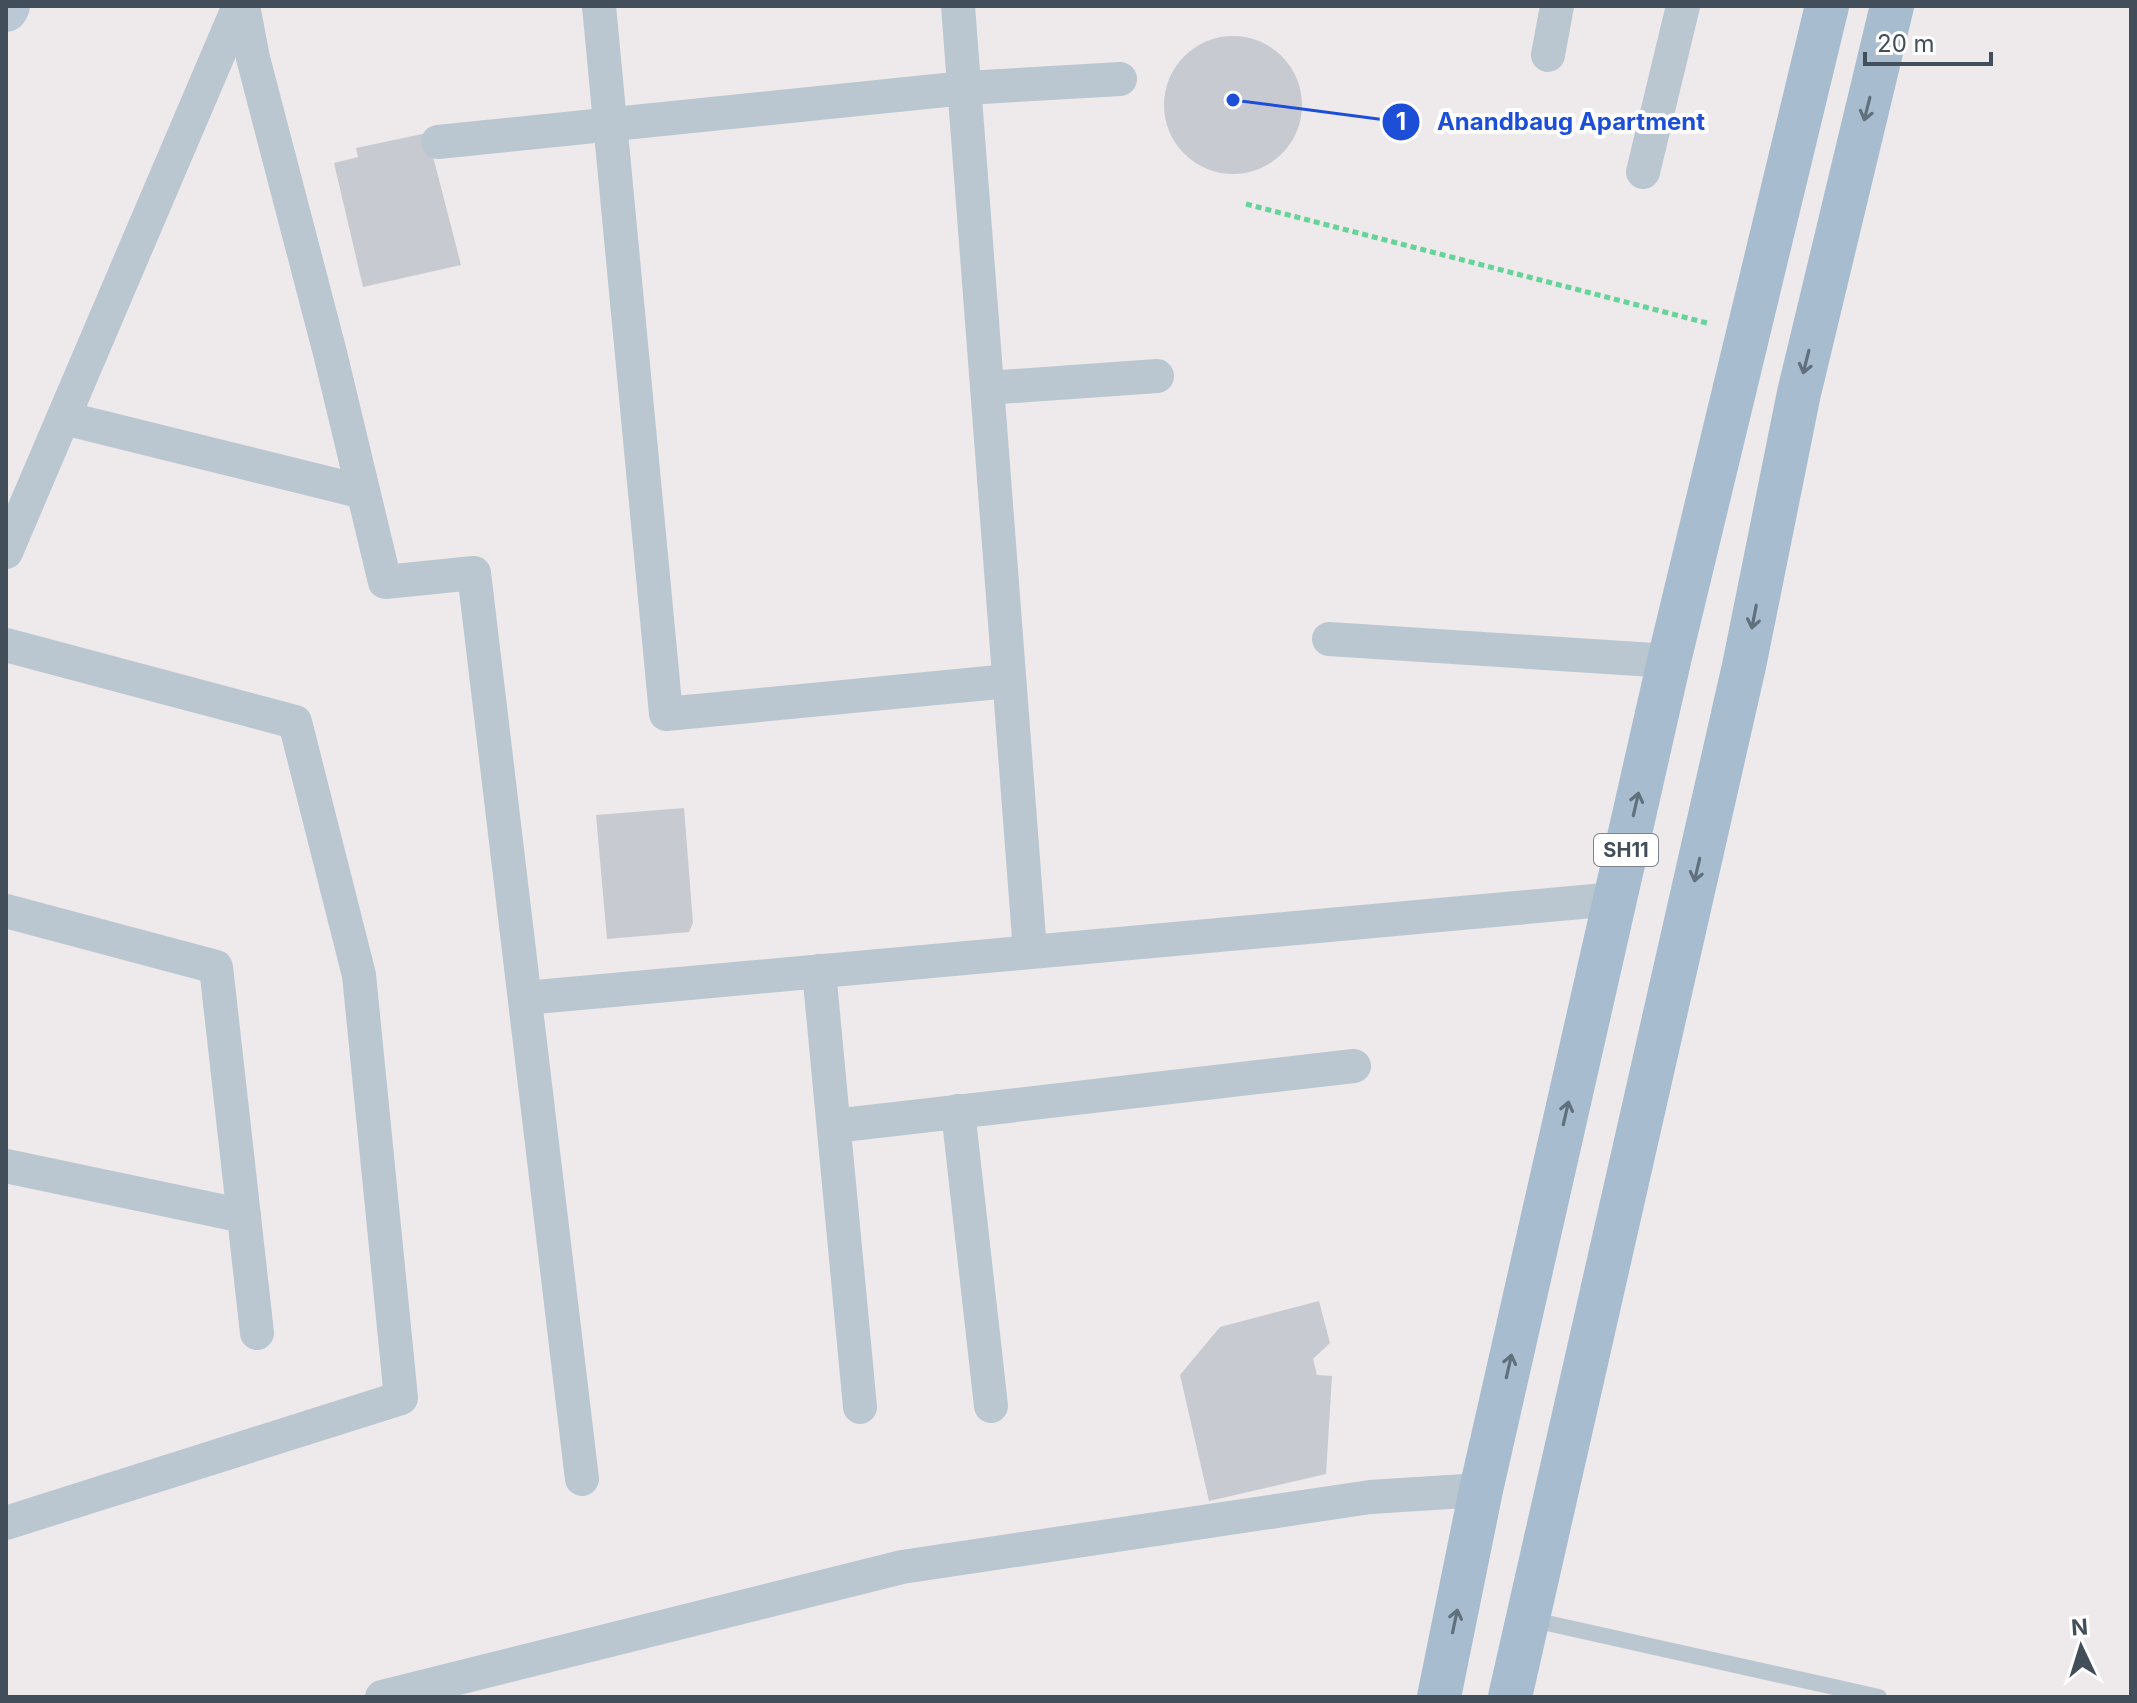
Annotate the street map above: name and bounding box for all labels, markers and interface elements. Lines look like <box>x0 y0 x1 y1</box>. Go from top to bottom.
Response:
scale bar <box>1865 16 1991 66</box>
text: 20 m <box>1877 29 1935 58</box>
one-way arrow <box>1859 96 1874 121</box>
callout: Anandbaug Apartment <box>1381 98 1721 146</box>
text: 1 <box>1396 107 1406 136</box>
text: Anandbaug Apartment <box>1437 107 1705 136</box>
one-way arrow <box>1798 348 1813 374</box>
one-way arrow <box>1745 603 1760 629</box>
one-way arrow <box>1629 792 1644 818</box>
road number: SH11 <box>1594 834 1658 866</box>
one-way arrow <box>1689 857 1704 883</box>
one-way arrow <box>1560 1100 1575 1126</box>
one-way arrow <box>1502 1354 1517 1380</box>
north arrow <box>2041 1607 2121 1687</box>
one-way arrow <box>1448 1608 1463 1634</box>
text: N <box>2070 1613 2089 1641</box>

